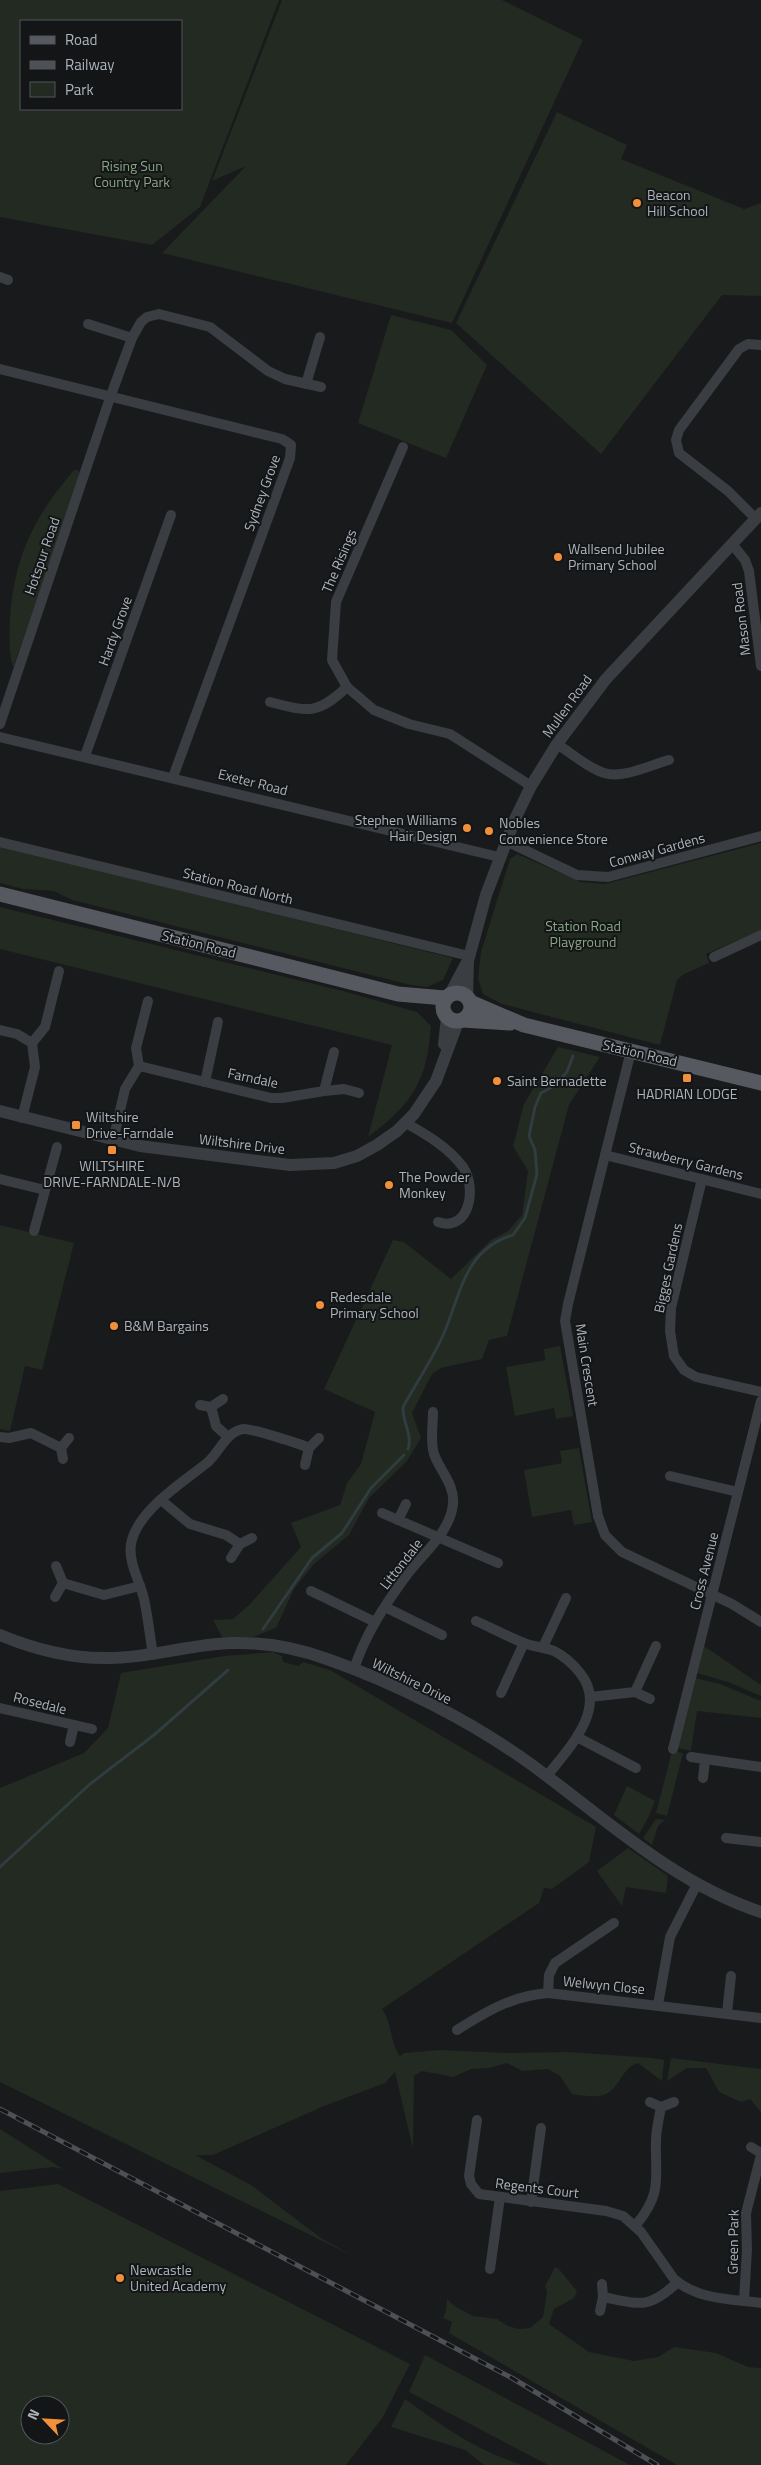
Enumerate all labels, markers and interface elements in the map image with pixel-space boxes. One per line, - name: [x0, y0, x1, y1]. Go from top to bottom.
- legend: [20, 20, 182, 110]
- text: Road: [65, 28, 97, 51]
- text: Railway: [65, 53, 115, 76]
- text: Park: [65, 78, 94, 101]
- park label: Rising Sun Country Park: [94, 155, 170, 192]
- place label: Beacon Hill School: [647, 184, 708, 221]
- marker: Beacon Hill School: [631, 197, 643, 209]
- street label: Sydney Grove: [238, 452, 285, 534]
- street label: Hotspur Road: [18, 514, 65, 598]
- street label: The Risings: [316, 526, 361, 596]
- place label: Wallsend Jubilee Primary School: [568, 538, 665, 575]
- marker: Wallsend Jubilee Primary School: [552, 551, 564, 563]
- street label: Mason Road: [726, 581, 755, 657]
- street label: Hardy Grove: [92, 593, 137, 669]
- street label: Mullen Road: [536, 670, 597, 742]
- street label: Exeter Road: [216, 763, 290, 800]
- place label: Stephen Williams Hair Design: [355, 809, 457, 846]
- place label: Nobles Convenience Store: [499, 812, 608, 849]
- marker: Stephen Williams Hair Design: [461, 822, 473, 834]
- marker: Nobles Convenience Store: [483, 825, 495, 837]
- street label: Conway Gardens: [607, 827, 707, 872]
- street label: Station Road North: [181, 862, 295, 909]
- park label: Station Road Playground: [545, 915, 621, 952]
- street label: Station Road: [160, 924, 238, 963]
- street label: Station Road: [601, 1034, 679, 1071]
- street label: Farndale: [226, 1062, 280, 1093]
- place label: Saint Bernadette: [507, 1070, 607, 1091]
- marker: HADRIAN LODGE: [681, 1072, 693, 1084]
- marker: Saint Bernadette: [491, 1075, 503, 1087]
- place label: HADRIAN LODGE: [637, 1083, 738, 1104]
- place label: Wiltshire Drive-Farndale: [86, 1106, 174, 1143]
- marker: Wiltshire Drive-Farndale: [70, 1119, 82, 1131]
- street label: Wiltshire Drive: [198, 1128, 286, 1159]
- street label: Strawberry Gardens: [626, 1136, 746, 1185]
- marker: WILTSHIRE DRIVE-FARNDALE-N/B: [106, 1144, 118, 1156]
- place label: WILTSHIRE DRIVE-FARNDALE-N/B: [43, 1155, 181, 1192]
- place label: The Powder Monkey: [399, 1166, 470, 1203]
- marker: The Powder Monkey: [383, 1179, 395, 1191]
- street label: Bigges Gardens: [648, 1221, 687, 1315]
- place label: Redesdale Primary School: [330, 1286, 419, 1323]
- marker: Redesdale Primary School: [314, 1299, 326, 1311]
- place label: B&M Bargains: [124, 1315, 209, 1336]
- marker: B&M Bargains: [108, 1320, 120, 1332]
- street label: Main Crescent: [571, 1322, 604, 1408]
- street label: Cross Avenue: [684, 1530, 723, 1612]
- street label: Littondale: [374, 1534, 427, 1593]
- street label: Wiltshire Drive: [369, 1652, 456, 1709]
- street label: Rosedale: [11, 1686, 69, 1719]
- street label: Welwyn Close: [562, 1970, 646, 1999]
- street label: Regents Court: [494, 2172, 580, 2203]
- street label: Green Park: [721, 2209, 744, 2275]
- place label: Newcastle United Academy: [130, 2259, 227, 2296]
- marker: Newcastle United Academy: [114, 2272, 126, 2284]
- north arrow: [20, 2395, 70, 2445]
- text: N: [21, 2405, 44, 2423]

